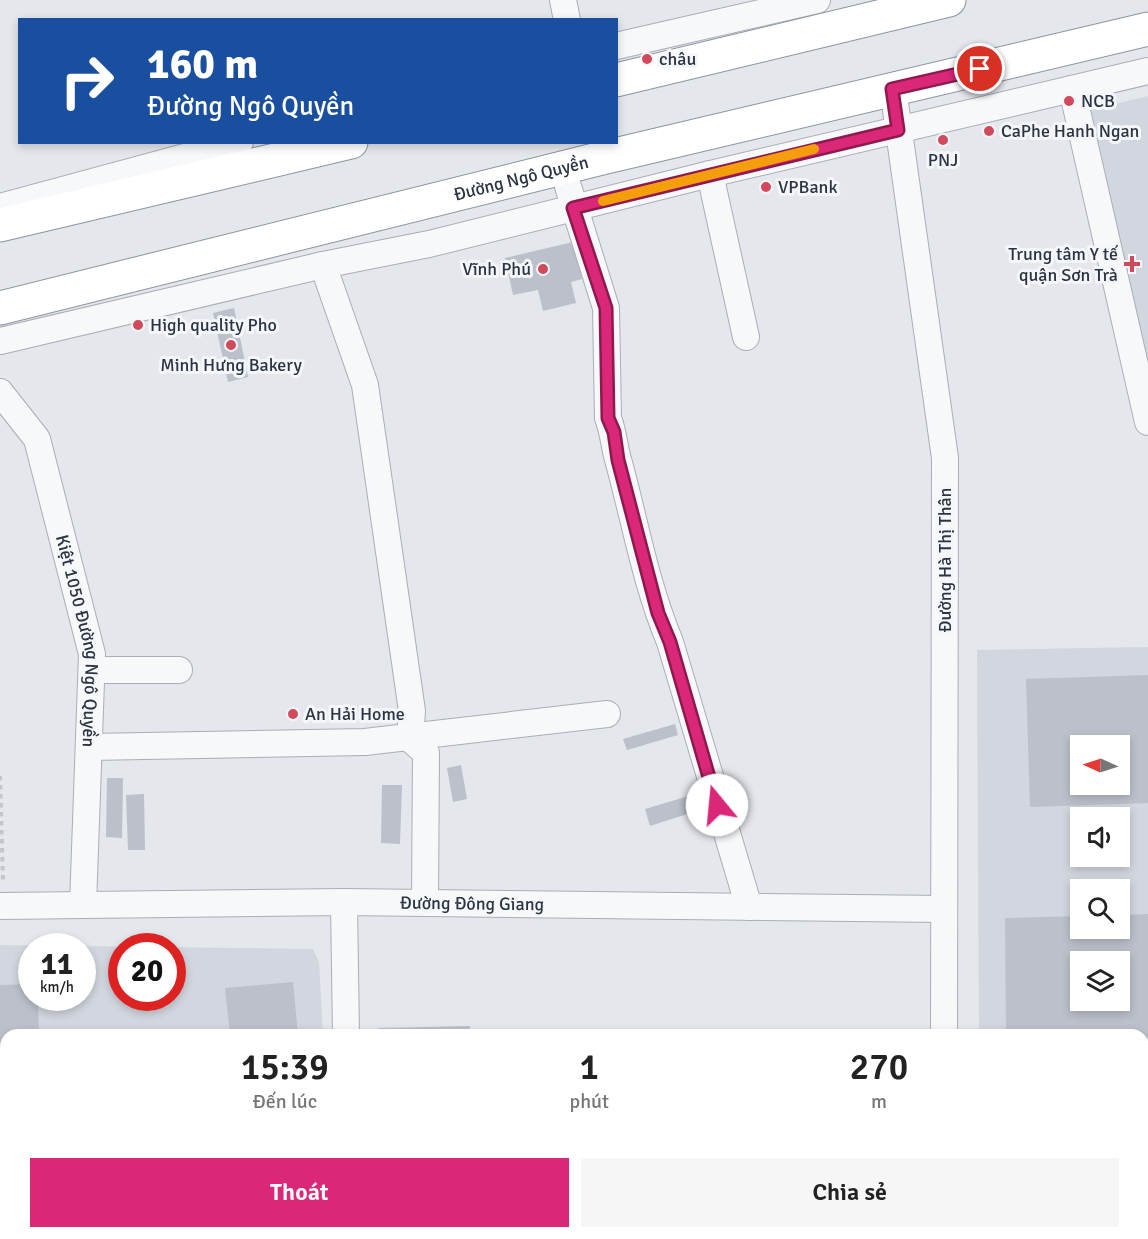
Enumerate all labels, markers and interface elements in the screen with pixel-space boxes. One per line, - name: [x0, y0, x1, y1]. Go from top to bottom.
- text: 160 m: [147, 39, 258, 90]
- icon: right: [48, 42, 126, 120]
- pin: [954, 43, 1005, 94]
- place label: châu: [659, 48, 696, 70]
- marker: châu: [640, 52, 654, 66]
- icon: arrive: [963, 52, 996, 85]
- text: Đường Ngô Quyền: [147, 90, 354, 123]
- place label: NCB: [1081, 90, 1115, 112]
- marker: NCB: [1062, 94, 1076, 108]
- place label: CaPhe Hanh Ngan: [1001, 120, 1139, 142]
- marker: CaPhe Hanh Ngan: [982, 124, 996, 138]
- marker: PNJ: [936, 133, 950, 147]
- place label: PNJ: [928, 149, 958, 171]
- street label: Đường Ngô Quyền: [451, 151, 591, 206]
- place label: VPBank: [778, 176, 837, 198]
- marker: VPBank: [759, 180, 773, 194]
- place label: Trung tâm Y tế quận Sơn Trà: [1008, 243, 1119, 286]
- marker: Trung tâm Y tế quận Sơn Trà: [1123, 255, 1141, 273]
- place label: Vĩnh Phú: [462, 258, 531, 280]
- marker: Vĩnh Phú: [536, 262, 550, 276]
- place label: High quality Pho: [150, 314, 277, 336]
- marker: High quality Pho: [131, 318, 145, 332]
- marker: Minh Hưng Bakery: [224, 338, 238, 352]
- place label: Minh Hưng Bakery: [160, 354, 302, 376]
- street label: Đường Hà Thị Thân: [934, 488, 956, 632]
- street label: Kiệt 1050 Đường Ngô Quyền: [51, 532, 103, 748]
- place label: An Hải Home: [305, 703, 405, 725]
- marker: An Hải Home: [286, 707, 300, 721]
- north arrow: [1070, 735, 1130, 795]
- map controls: [1070, 735, 1130, 1011]
- position arrow: [685, 773, 749, 837]
- button: sound: [1070, 807, 1130, 867]
- button: search: [1070, 879, 1130, 939]
- street label: Đường Đông Giang: [400, 892, 544, 915]
- speed limit sign: 20: [108, 933, 186, 1011]
- text: 11: [41, 946, 73, 983]
- button: layers: [1070, 951, 1130, 1011]
- text: km/h: [40, 978, 74, 996]
- text: 15:39: [241, 1045, 329, 1090]
- text: 1: [580, 1045, 599, 1090]
- text: 270: [850, 1045, 908, 1090]
- text: Đến lúc: [253, 1089, 317, 1114]
- text: phút: [570, 1089, 609, 1114]
- text: m: [871, 1089, 887, 1114]
- button: Thoát: [30, 1158, 569, 1227]
- button: Chia sẻ: [581, 1158, 1119, 1227]

